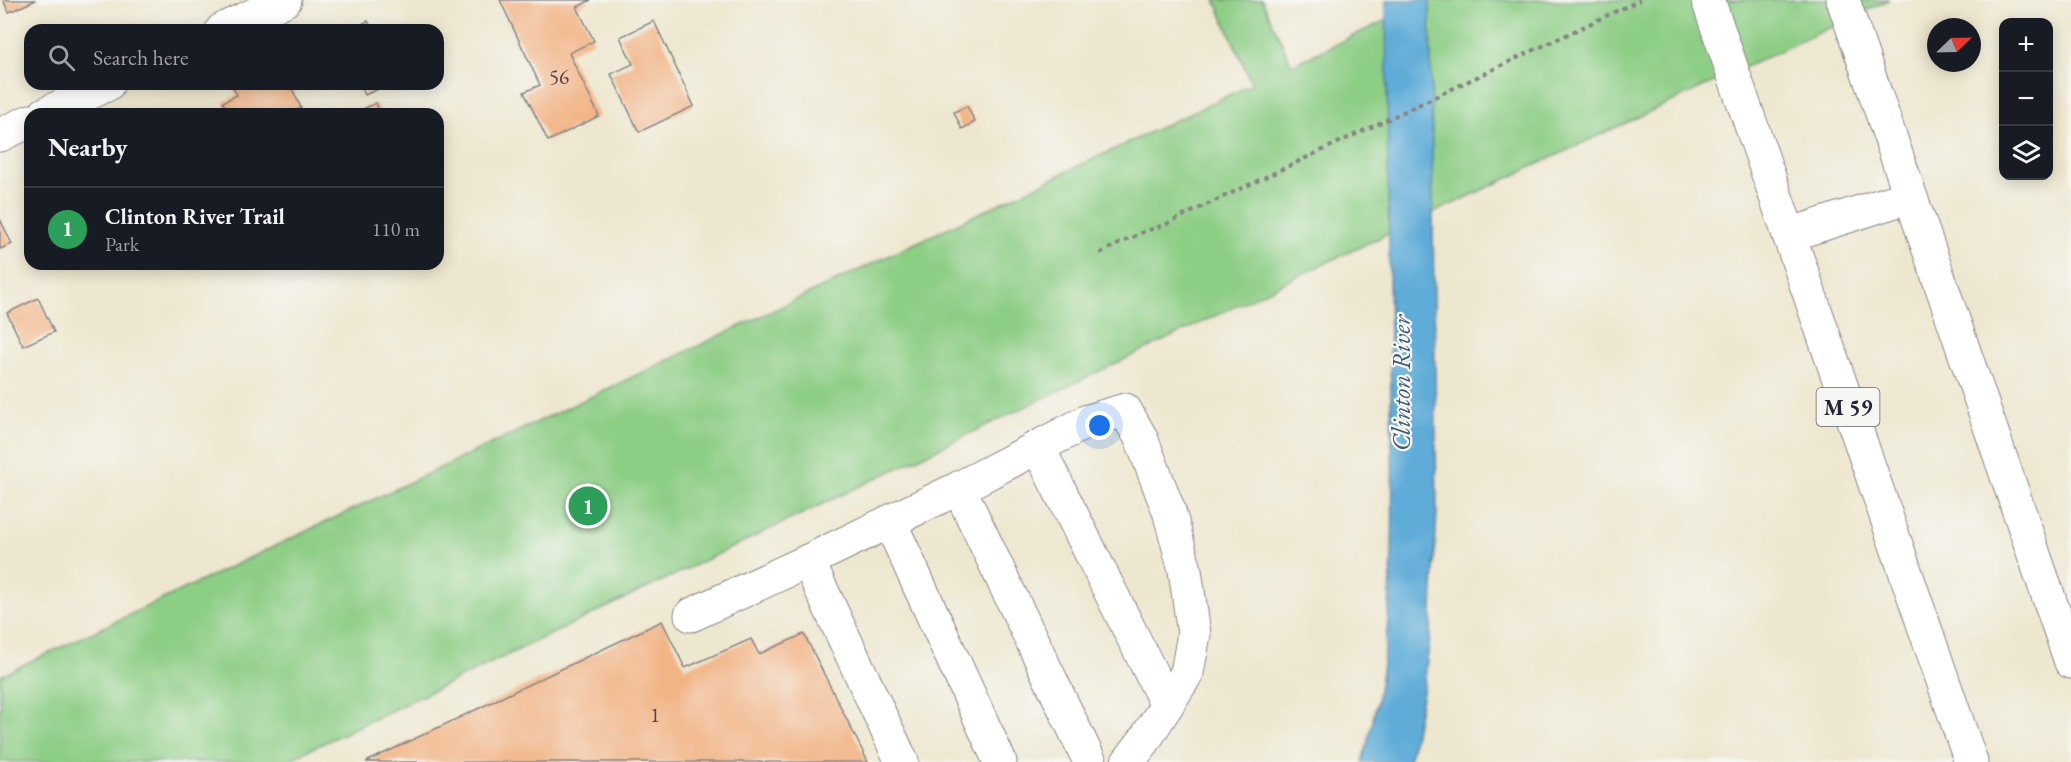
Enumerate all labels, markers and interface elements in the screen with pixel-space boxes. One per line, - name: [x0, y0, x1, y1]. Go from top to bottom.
- north arrow: [1927, 18, 1981, 72]
- map controls: [1999, 18, 2053, 180]
- button: +: [1999, 18, 2053, 72]
- search box: [24, 24, 444, 90]
- icon: search: [45, 41, 78, 74]
- text: Search here: [93, 43, 188, 72]
- house number: 56: [549, 63, 569, 90]
- button: −: [1999, 72, 2053, 126]
- button: layers: [1999, 126, 2053, 180]
- text: Nearby: [48, 130, 128, 164]
- text: Clinton River Trail: [105, 202, 285, 231]
- text: 1: [62, 216, 73, 242]
- text: 110 m: [372, 216, 420, 242]
- text: Park: [105, 231, 139, 257]
- water label: Clinton River: [1384, 314, 1418, 451]
- road number: M 59: [1816, 388, 1880, 426]
- your location: [1085, 411, 1114, 440]
- pin: 1: [568, 484, 608, 528]
- house number: 1: [650, 701, 660, 728]

